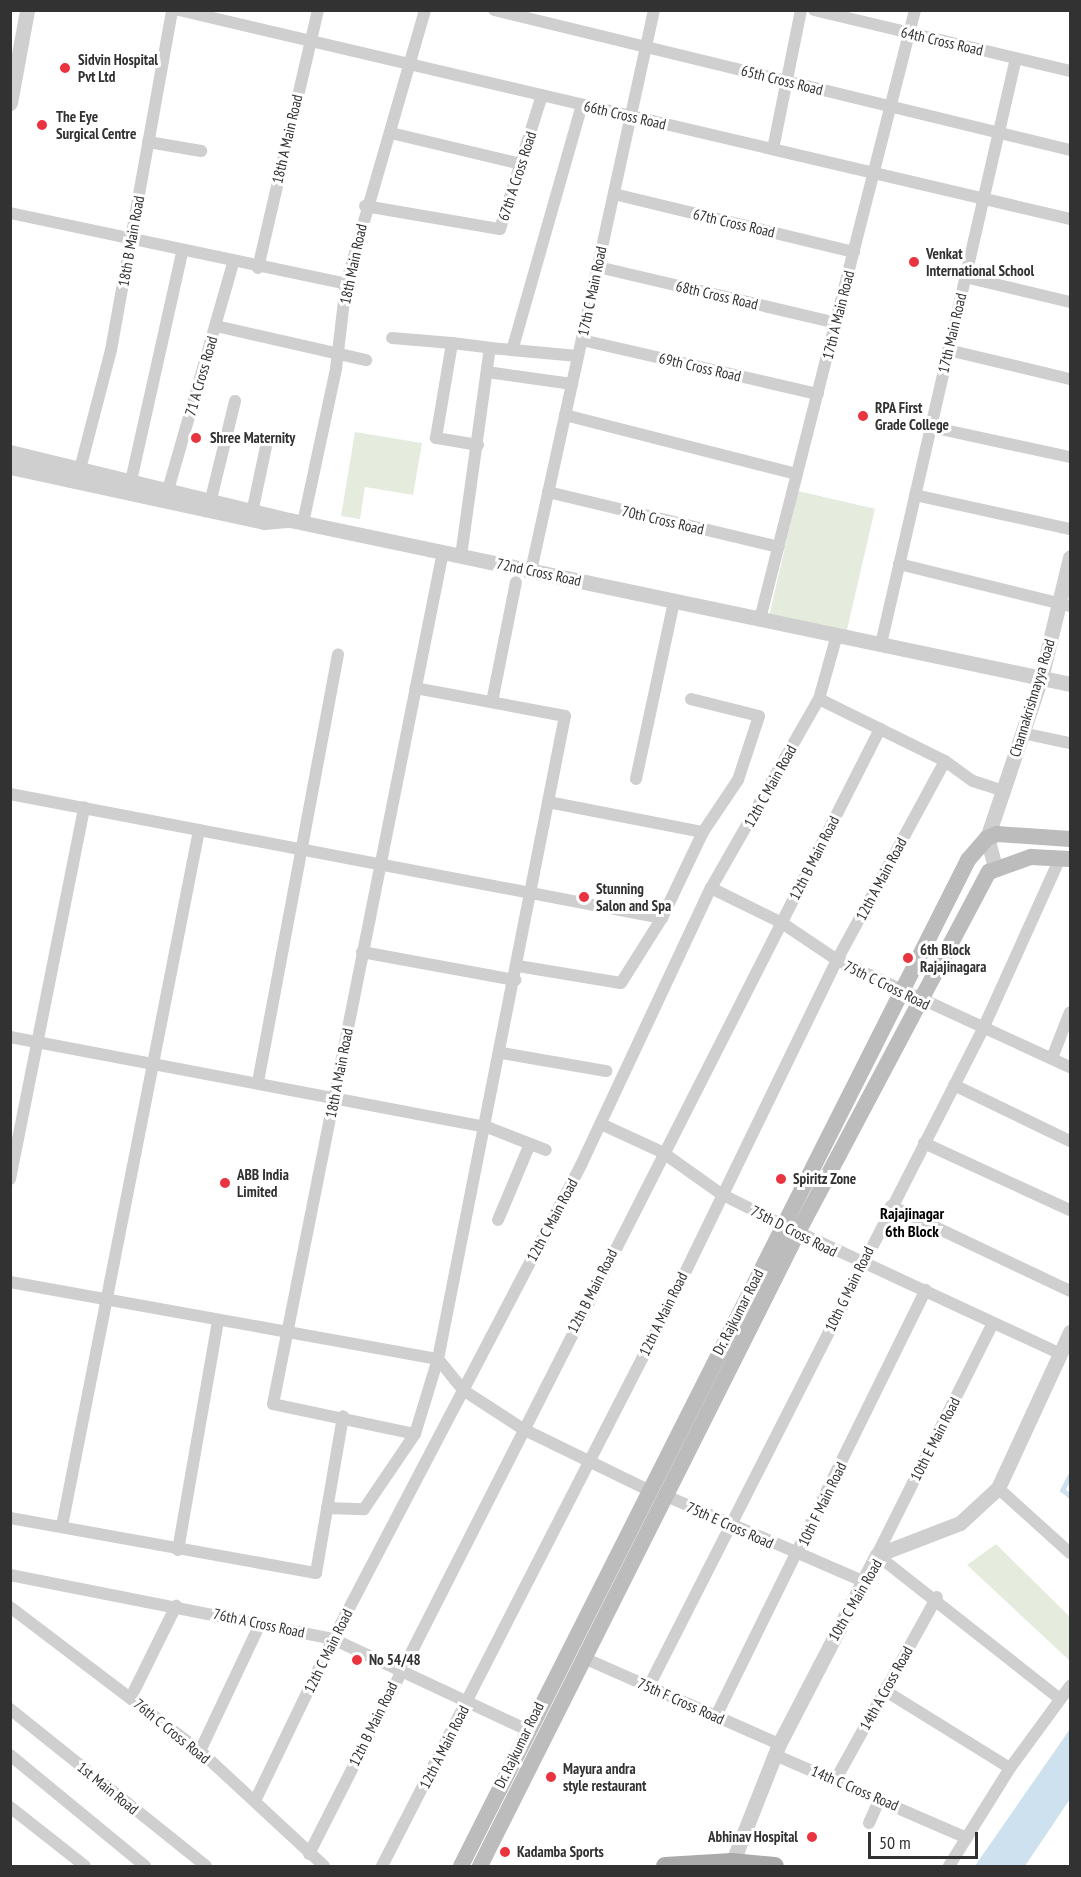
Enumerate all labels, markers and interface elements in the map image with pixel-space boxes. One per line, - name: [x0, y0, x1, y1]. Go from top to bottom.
- street label: 64th Cross Road: [899, 23, 985, 59]
- place label: Sidvin Hospital Pvt Ltd: [78, 50, 158, 85]
- marker: Sidvin Hospital Pvt Ltd: [56, 59, 74, 77]
- street label: 65th Cross Road: [739, 61, 825, 99]
- street label: 18th A Main Road: [268, 92, 306, 186]
- street label: 66th Cross Road: [582, 97, 668, 133]
- place label: The Eye Surgical Centre: [56, 107, 137, 142]
- marker: The Eye Surgical Centre: [33, 116, 51, 134]
- street label: 67th A Cross Road: [494, 129, 540, 223]
- street label: 18th B Main Road: [114, 194, 148, 288]
- street label: 67th Cross Road: [691, 205, 777, 241]
- street label: 18th Main Road: [336, 222, 370, 306]
- street label: 17th C Main Road: [574, 244, 610, 338]
- place label: Venkat International School: [926, 244, 1034, 279]
- marker: Venkat International School: [907, 255, 921, 269]
- street label: 17th A Main Road: [818, 268, 858, 362]
- street label: 68th Cross Road: [674, 277, 760, 313]
- street label: 17th Main Road: [934, 291, 970, 375]
- street label: 71 A Cross Road: [181, 334, 221, 418]
- street label: 69th Cross Road: [657, 349, 743, 385]
- place label: RPA First Grade College: [875, 398, 949, 433]
- marker: RPA First Grade College: [856, 409, 870, 423]
- marker: Shree Maternity: [187, 429, 205, 447]
- place label: Shree Maternity: [210, 429, 295, 447]
- street label: 70th Cross Road: [620, 502, 706, 538]
- street label: 72nd Cross Road: [495, 554, 583, 590]
- street label: Channakrishnayya Road: [1006, 637, 1058, 759]
- street label: 12th C Main Road: [740, 742, 800, 830]
- street label: 12th B Main Road: [785, 813, 843, 903]
- street label: 12th A Main Road: [851, 834, 911, 924]
- place label: Stunning Salon and Spa: [596, 879, 671, 914]
- marker: Stunning Salon and Spa: [577, 890, 591, 904]
- place label: 6th Block Rajajinagara: [920, 940, 986, 975]
- marker: 6th Block Rajajinagara: [901, 951, 915, 965]
- street label: 75th C Cross Road: [841, 956, 933, 1014]
- street label: 18th A Main Road: [321, 1026, 357, 1120]
- place label: ABB India Limited: [237, 1165, 289, 1200]
- place label: Spiritz Zone: [793, 1170, 857, 1188]
- marker: Spiritz Zone: [774, 1172, 788, 1186]
- street label: 12th C Main Road: [523, 1175, 581, 1265]
- marker: ABB India Limited: [218, 1176, 232, 1190]
- street label: 75th D Cross Road: [748, 1201, 840, 1261]
- district label: Rajajinagar 6th Block: [880, 1203, 944, 1241]
- street label: 10th G Main Road: [821, 1244, 877, 1334]
- street label: 12th B Main Road: [563, 1246, 621, 1336]
- street label: Dr. Rajkumar Road: [709, 1266, 767, 1358]
- street label: 12th A Main Road: [635, 1269, 691, 1359]
- street label: 10th E Main Road: [906, 1394, 964, 1484]
- street label: 10th F Main Road: [794, 1459, 850, 1549]
- street label: 75th E Cross Road: [684, 1498, 776, 1552]
- street label: 10th C Main Road: [824, 1556, 886, 1644]
- street label: 76th A Cross Road: [211, 1604, 307, 1642]
- street label: 12th C Main Road: [300, 1606, 356, 1696]
- street label: 14th A Cross Road: [855, 1643, 917, 1733]
- place label: No 54/48: [369, 1651, 421, 1669]
- marker: No 54/48: [350, 1653, 364, 1667]
- street label: 75th F Cross Road: [635, 1674, 727, 1728]
- street label: 12th B Main Road: [345, 1679, 401, 1769]
- street label: 76th C Cross Road: [130, 1695, 214, 1767]
- street label: Dr. Rajkumar Road: [490, 1699, 548, 1791]
- street label: 12th A Main Road: [415, 1702, 473, 1792]
- street label: 1st Main Road: [74, 1758, 142, 1818]
- place label: Mayura andra style restaurant: [563, 1759, 646, 1794]
- street label: 14th C Cross Road: [808, 1761, 902, 1815]
- marker: Mayura andra style restaurant: [544, 1770, 558, 1784]
- scale bar: [871, 1820, 980, 1858]
- place label: Abhinav Hospital: [708, 1828, 798, 1846]
- marker: Abhinav Hospital: [803, 1828, 821, 1846]
- text: 50 m: [879, 1831, 911, 1854]
- place label: Kadamba Sports: [517, 1843, 604, 1861]
- marker: Kadamba Sports: [498, 1845, 512, 1859]

